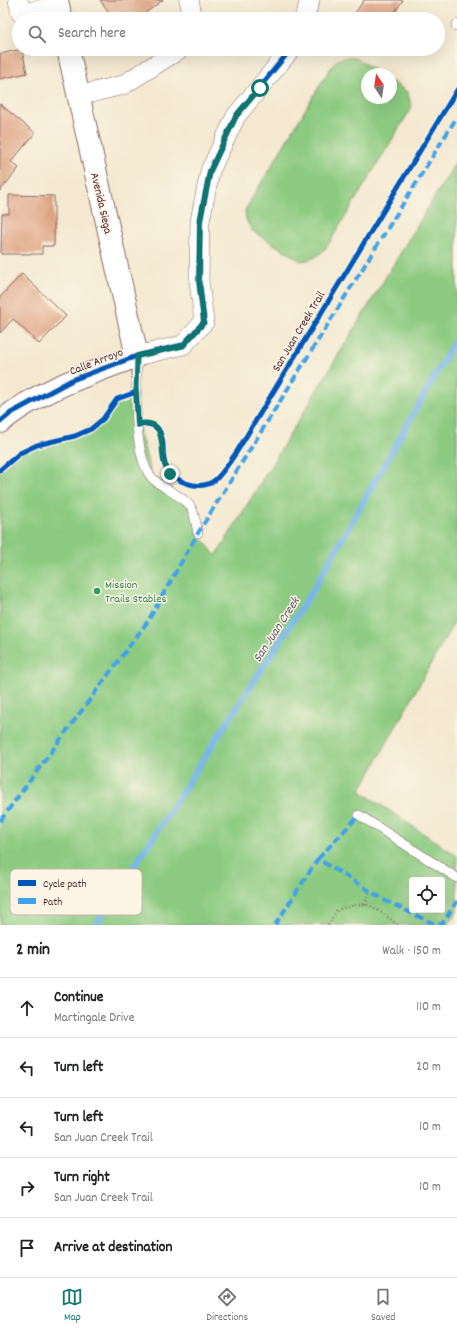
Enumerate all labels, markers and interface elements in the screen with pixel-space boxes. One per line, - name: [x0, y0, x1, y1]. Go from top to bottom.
- search box: [12, 12, 445, 56]
- icon: search: [26, 23, 48, 45]
- text: Search here: [58, 23, 126, 45]
- north arrow: [361, 68, 397, 104]
- route start: [251, 79, 269, 97]
- street label: Avenida Siega: [85, 171, 116, 236]
- street label: San Juan Creek Trail: [269, 288, 330, 375]
- street label: Calle Arroyo: [67, 344, 126, 380]
- route end: [161, 465, 179, 483]
- place label: Mission Trails Stables: [105, 577, 166, 608]
- marker: Mission Trails Stables: [92, 586, 102, 596]
- water label: San Juan Creek: [249, 593, 306, 667]
- legend: [10, 869, 142, 915]
- text: Cycle path: [43, 877, 87, 893]
- map controls: [409, 877, 445, 913]
- button: locate: [409, 877, 445, 913]
- text: Path: [43, 895, 62, 911]
- text: 2 min: [16, 939, 50, 963]
- text: Walk · 150 m: [382, 942, 441, 961]
- text: Continue: [54, 987, 103, 1009]
- icon: ahead: [16, 997, 38, 1019]
- text: 110 m: [416, 998, 441, 1017]
- text: Martingale Drive: [54, 1009, 134, 1028]
- icon: left: [16, 1057, 38, 1079]
- text: Turn left: [54, 1057, 103, 1079]
- text: 20 m: [416, 1058, 441, 1077]
- text: Turn left: [54, 1107, 103, 1129]
- icon: left: [16, 1117, 38, 1139]
- text: 10 m: [419, 1118, 441, 1137]
- text: San Juan Creek Trail: [54, 1129, 153, 1148]
- text: Turn right: [54, 1167, 110, 1189]
- icon: right: [16, 1177, 38, 1199]
- text: 10 m: [419, 1178, 441, 1197]
- text: San Juan Creek Trail: [54, 1189, 153, 1208]
- icon: arrive: [16, 1237, 38, 1259]
- text: Arrive at destination: [54, 1237, 172, 1259]
- tab: Map: [61, 1286, 83, 1326]
- tab: Directions: [206, 1286, 248, 1326]
- tab: Saved: [371, 1286, 396, 1326]

